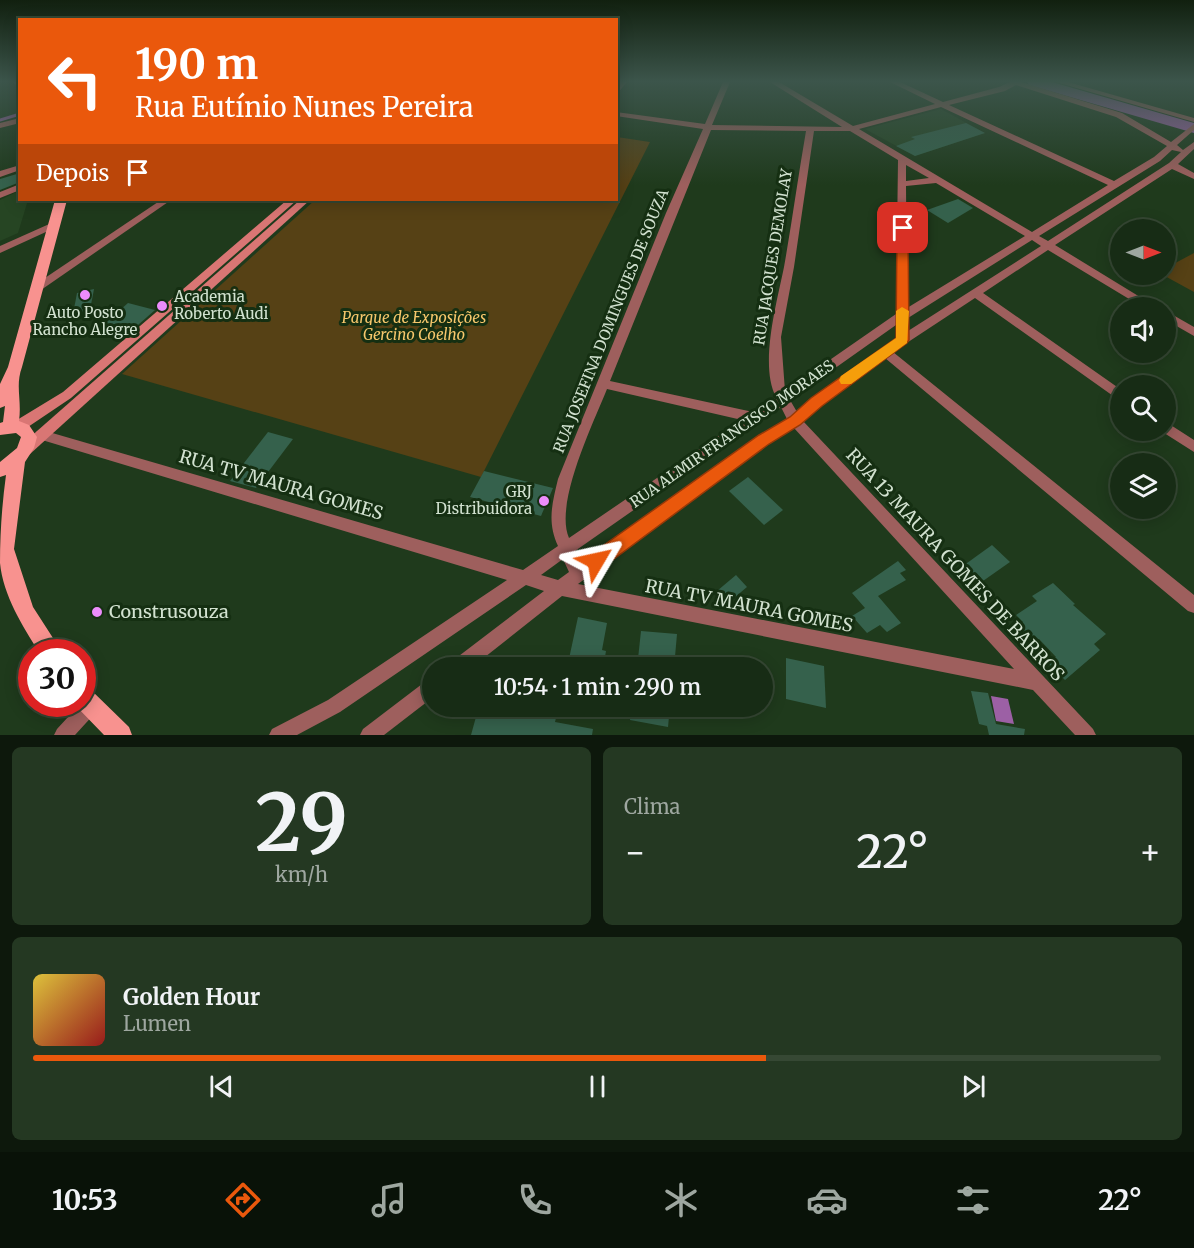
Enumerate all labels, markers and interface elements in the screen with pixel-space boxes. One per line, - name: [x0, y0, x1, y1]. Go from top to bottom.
- text: 190 m: [135, 38, 258, 90]
- icon: left: [36, 42, 114, 120]
- text: Rua Eutínio Nunes Pereira: [135, 90, 474, 124]
- icon: arrive: [121, 156, 154, 189]
- text: Depois: [36, 159, 109, 187]
- street label: RUA JACQUES DEMOLAY: [749, 167, 796, 347]
- street label: RUA JOSEFINA DOMINGUES DE SOUZA: [549, 186, 672, 455]
- pin: [877, 202, 928, 253]
- icon: arrive: [886, 211, 919, 244]
- north arrow: [1110, 219, 1176, 285]
- map controls: [1110, 219, 1176, 519]
- place label: Academia Roberto Audi: [173, 287, 269, 323]
- marker: Auto Posto Rancho Alegre: [78, 288, 92, 302]
- button: sound: [1110, 297, 1176, 363]
- marker: Academia Roberto Audi: [155, 299, 169, 313]
- place label: Auto Posto Rancho Alegre: [33, 303, 138, 339]
- park label: Parque de Exposições Gercino Coelho: [342, 308, 486, 344]
- street label: RUA ALMIR FRANCISCO MORAES: [626, 356, 837, 512]
- button: search: [1110, 375, 1176, 441]
- street label: RUA TV MAURA GOMES: [177, 444, 386, 525]
- street label: RUA 13 MAURA GOMES DE BARROS: [841, 444, 1070, 686]
- button: layers: [1110, 453, 1176, 519]
- place label: GRJ Distribuidora: [436, 482, 532, 518]
- marker: GRJ Distribuidora: [537, 494, 551, 508]
- position arrow: [564, 529, 628, 593]
- street label: RUA TV MAURA GOMES: [643, 574, 855, 637]
- place label: Construsouza: [109, 600, 229, 623]
- marker: Construsouza: [90, 605, 104, 619]
- speed limit sign: 30: [18, 639, 96, 717]
- text: 10:54 · 1 min · 290 m: [494, 673, 701, 701]
- text: 29: [255, 774, 348, 872]
- text: Clima: [624, 794, 680, 819]
- text: 22°: [856, 824, 929, 880]
- text: −: [624, 832, 646, 873]
- text: +: [1139, 832, 1161, 873]
- text: km/h: [275, 862, 328, 887]
- text: Golden Hour: [123, 983, 260, 1011]
- text: Lumen: [123, 1011, 191, 1036]
- icon: previous: [205, 1070, 238, 1103]
- icon: pause: [581, 1070, 614, 1103]
- icon: next: [957, 1070, 990, 1103]
- icon: directions: [222, 1179, 264, 1221]
- icon: music: [368, 1179, 410, 1221]
- icon: phone: [514, 1179, 556, 1221]
- icon: climate: [660, 1179, 702, 1221]
- icon: car: [806, 1179, 848, 1221]
- icon: filters: [952, 1179, 994, 1221]
- text: 10:53: [52, 1183, 118, 1217]
- text: 22°: [1098, 1183, 1142, 1217]

